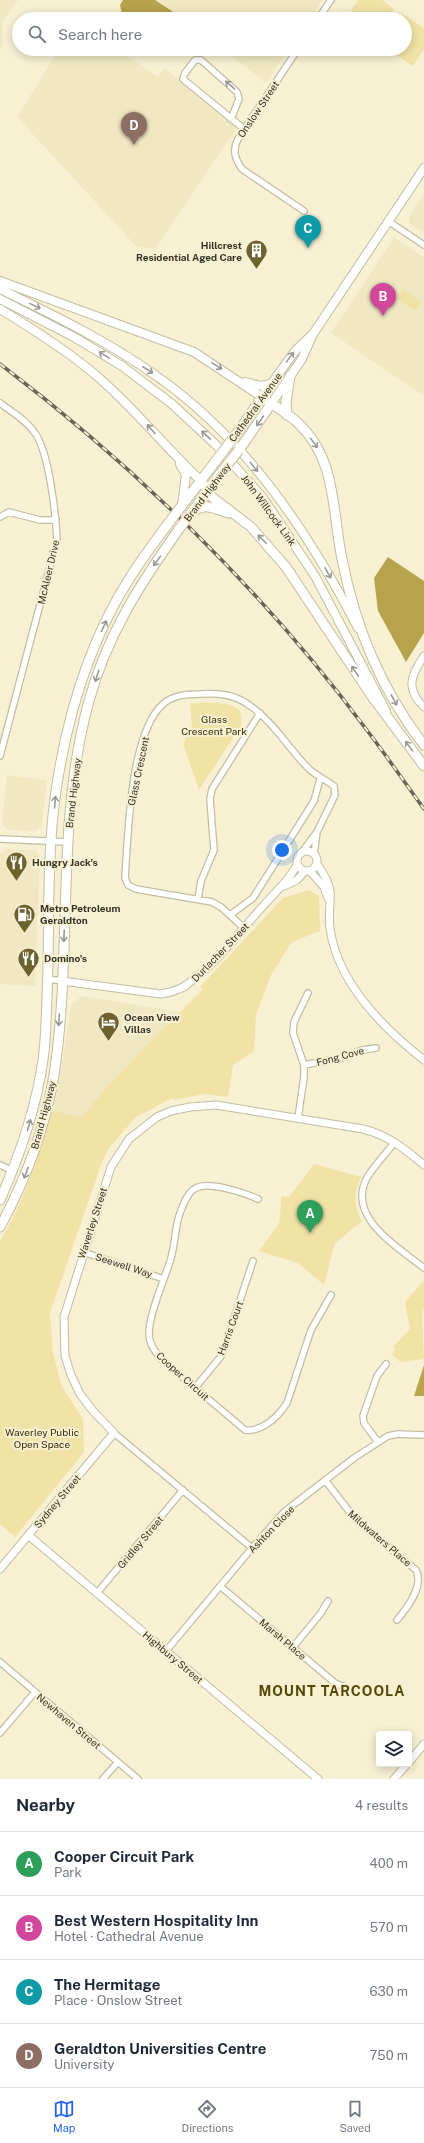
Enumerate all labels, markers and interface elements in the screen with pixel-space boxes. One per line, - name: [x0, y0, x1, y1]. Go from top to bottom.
- search box: [12, 12, 412, 56]
- icon: search: [26, 23, 48, 45]
- text: Search here: [58, 26, 142, 43]
- street label: Onslow Street: [235, 78, 281, 140]
- one-way arrow: [225, 80, 235, 89]
- pin: D: [121, 112, 147, 145]
- pin: C: [295, 215, 321, 248]
- building icon: Hillcrest Residential Aged Care: [244, 238, 270, 271]
- place label: Hillcrest Residential Aged Care: [136, 239, 242, 263]
- pin: B: [370, 283, 396, 316]
- one-way arrow: [29, 303, 41, 310]
- one-way arrow: [99, 351, 110, 359]
- one-way arrow: [286, 352, 295, 363]
- one-way arrow: [211, 363, 223, 371]
- one-way arrow: [142, 366, 153, 374]
- street label: Cathedral Avenue: [226, 370, 284, 444]
- one-way arrow: [256, 415, 264, 426]
- one-way arrow: [147, 423, 156, 434]
- one-way arrow: [201, 430, 211, 440]
- one-way arrow: [309, 437, 318, 448]
- street label: Brand Highway: [181, 460, 233, 524]
- one-way arrow: [250, 461, 258, 472]
- street label: John Willcock Link: [239, 472, 299, 548]
- one-way arrow: [258, 534, 267, 544]
- street label: McAleer Drive: [35, 538, 61, 605]
- one-way arrow: [152, 555, 161, 566]
- one-way arrow: [324, 567, 332, 579]
- one-way arrow: [101, 620, 108, 632]
- one-way arrow: [351, 666, 359, 677]
- one-way arrow: [93, 669, 100, 682]
- one-way arrow: [391, 694, 399, 706]
- park label: Glass Crescent Park: [181, 713, 247, 737]
- street label: Glass Crescent: [125, 735, 151, 807]
- one-way arrow: [405, 740, 413, 751]
- street label: Brand Highway: [63, 757, 83, 829]
- one-way arrow: [51, 796, 58, 809]
- your location: [272, 840, 292, 860]
- restaurant icon: Hungry Jack's: [3, 849, 29, 882]
- place label: Hungry Jack's: [32, 856, 98, 868]
- fuel station icon: Metro Petroleum Geraldton: [12, 901, 38, 934]
- place label: Metro Petroleum Geraldton: [40, 902, 121, 926]
- street label: Durlacher Street: [189, 920, 251, 984]
- one-way arrow: [60, 929, 67, 942]
- restaurant icon: Domino's: [16, 945, 42, 978]
- place label: Domino's: [44, 952, 87, 964]
- hotel icon: Ocean View Villas: [95, 1010, 121, 1043]
- place label: Ocean View Villas: [124, 1011, 180, 1035]
- one-way arrow: [56, 1013, 63, 1026]
- street label: Fong Cove: [315, 1044, 365, 1068]
- street label: Brand Highway: [28, 1079, 58, 1151]
- one-way arrow: [26, 1118, 33, 1131]
- one-way arrow: [21, 1167, 29, 1179]
- street label: Waverley Street: [75, 1186, 109, 1260]
- pin: A: [297, 1200, 323, 1233]
- street label: Seewell Way: [94, 1250, 155, 1280]
- street label: Harris Court: [215, 1299, 245, 1357]
- street label: Cooper Circuit: [154, 1349, 212, 1403]
- park label: Waverley Public Open Space: [5, 1426, 79, 1450]
- street label: Sydney Street: [31, 1472, 83, 1530]
- street label: Ashton Close: [245, 1503, 297, 1555]
- street label: Mildwaters Place: [346, 1507, 414, 1569]
- street label: Gridley Street: [114, 1513, 166, 1571]
- street label: Marsh Place: [257, 1616, 309, 1662]
- street label: Highbury Street: [140, 1628, 206, 1686]
- district label: MOUNT TARCOOLA: [258, 1683, 406, 1699]
- street label: Newhaven Street: [35, 1691, 104, 1751]
- map controls: [376, 1731, 412, 1767]
- button: layers: [376, 1731, 412, 1767]
- text: Nearby: [16, 1795, 75, 1815]
- text: 4 results: [355, 1798, 408, 1813]
- text: Cooper Circuit Park: [54, 1848, 194, 1865]
- text: A: [24, 1856, 34, 1871]
- text: 400 m: [370, 1856, 408, 1871]
- text: Park: [54, 1865, 82, 1880]
- text: Best Western Hospitality Inn: [54, 1912, 258, 1929]
- text: B: [25, 1920, 33, 1935]
- text: 570 m: [370, 1920, 408, 1935]
- text: Hotel · Cathedral Avenue: [54, 1929, 204, 1944]
- text: The Hermitage: [54, 1976, 160, 1993]
- text: C: [24, 1984, 34, 1999]
- text: 630 m: [370, 1984, 408, 1999]
- text: Place · Onslow Street: [54, 1993, 182, 2008]
- text: Geraldton Universities Centre: [54, 2040, 266, 2057]
- text: D: [24, 2048, 34, 2063]
- text: 750 m: [370, 2048, 408, 2063]
- text: University: [54, 2057, 114, 2072]
- tab: Map: [53, 2098, 75, 2134]
- tab: Directions: [182, 2098, 233, 2134]
- tab: Saved: [339, 2098, 371, 2134]

